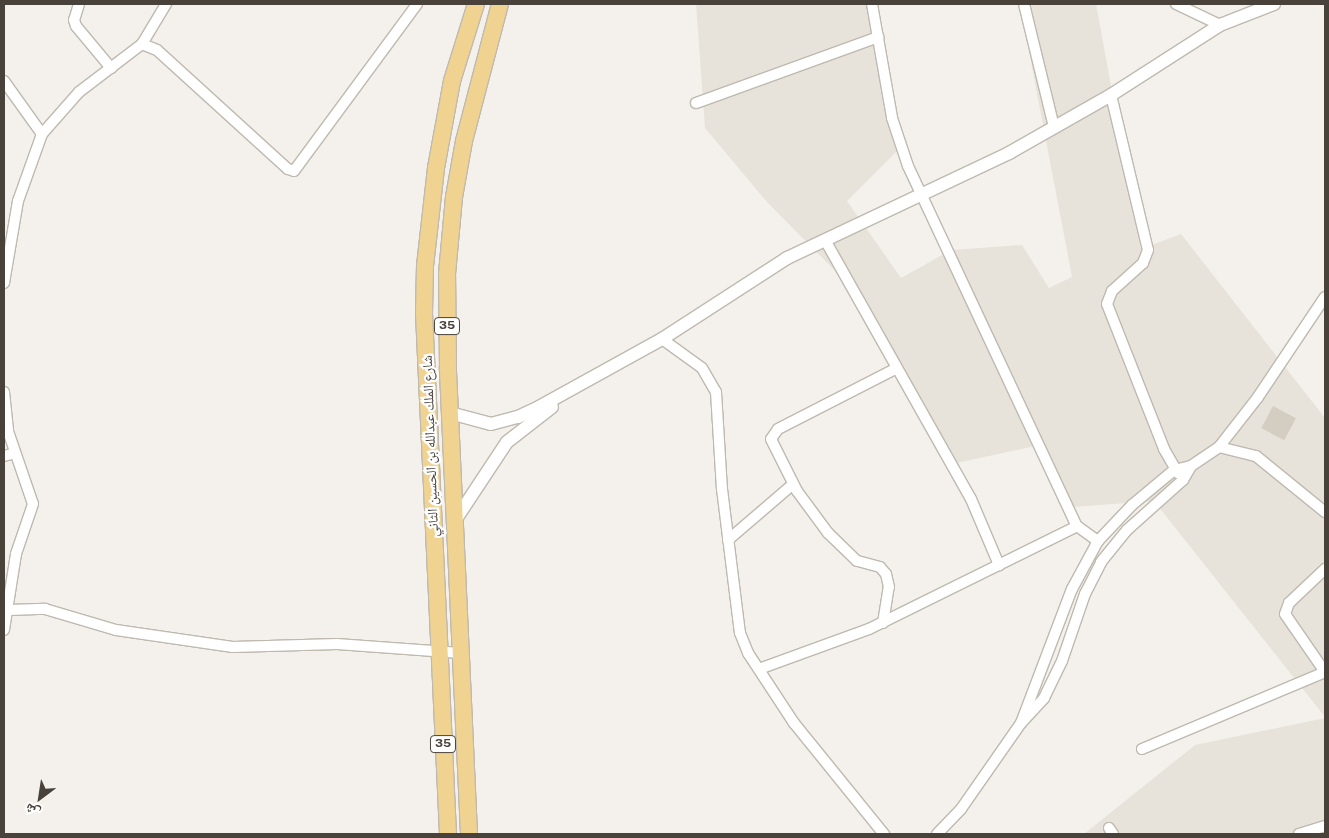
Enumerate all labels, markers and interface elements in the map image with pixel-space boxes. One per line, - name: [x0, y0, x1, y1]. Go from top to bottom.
- road number: 35: [433, 316, 461, 336]
- street label: شارع الملك عبدالله بن الحسين الثاني: [418, 355, 442, 537]
- road number: 35: [429, 734, 457, 754]
- north arrow: [15, 773, 65, 823]
- text: ش: [22, 800, 43, 822]

